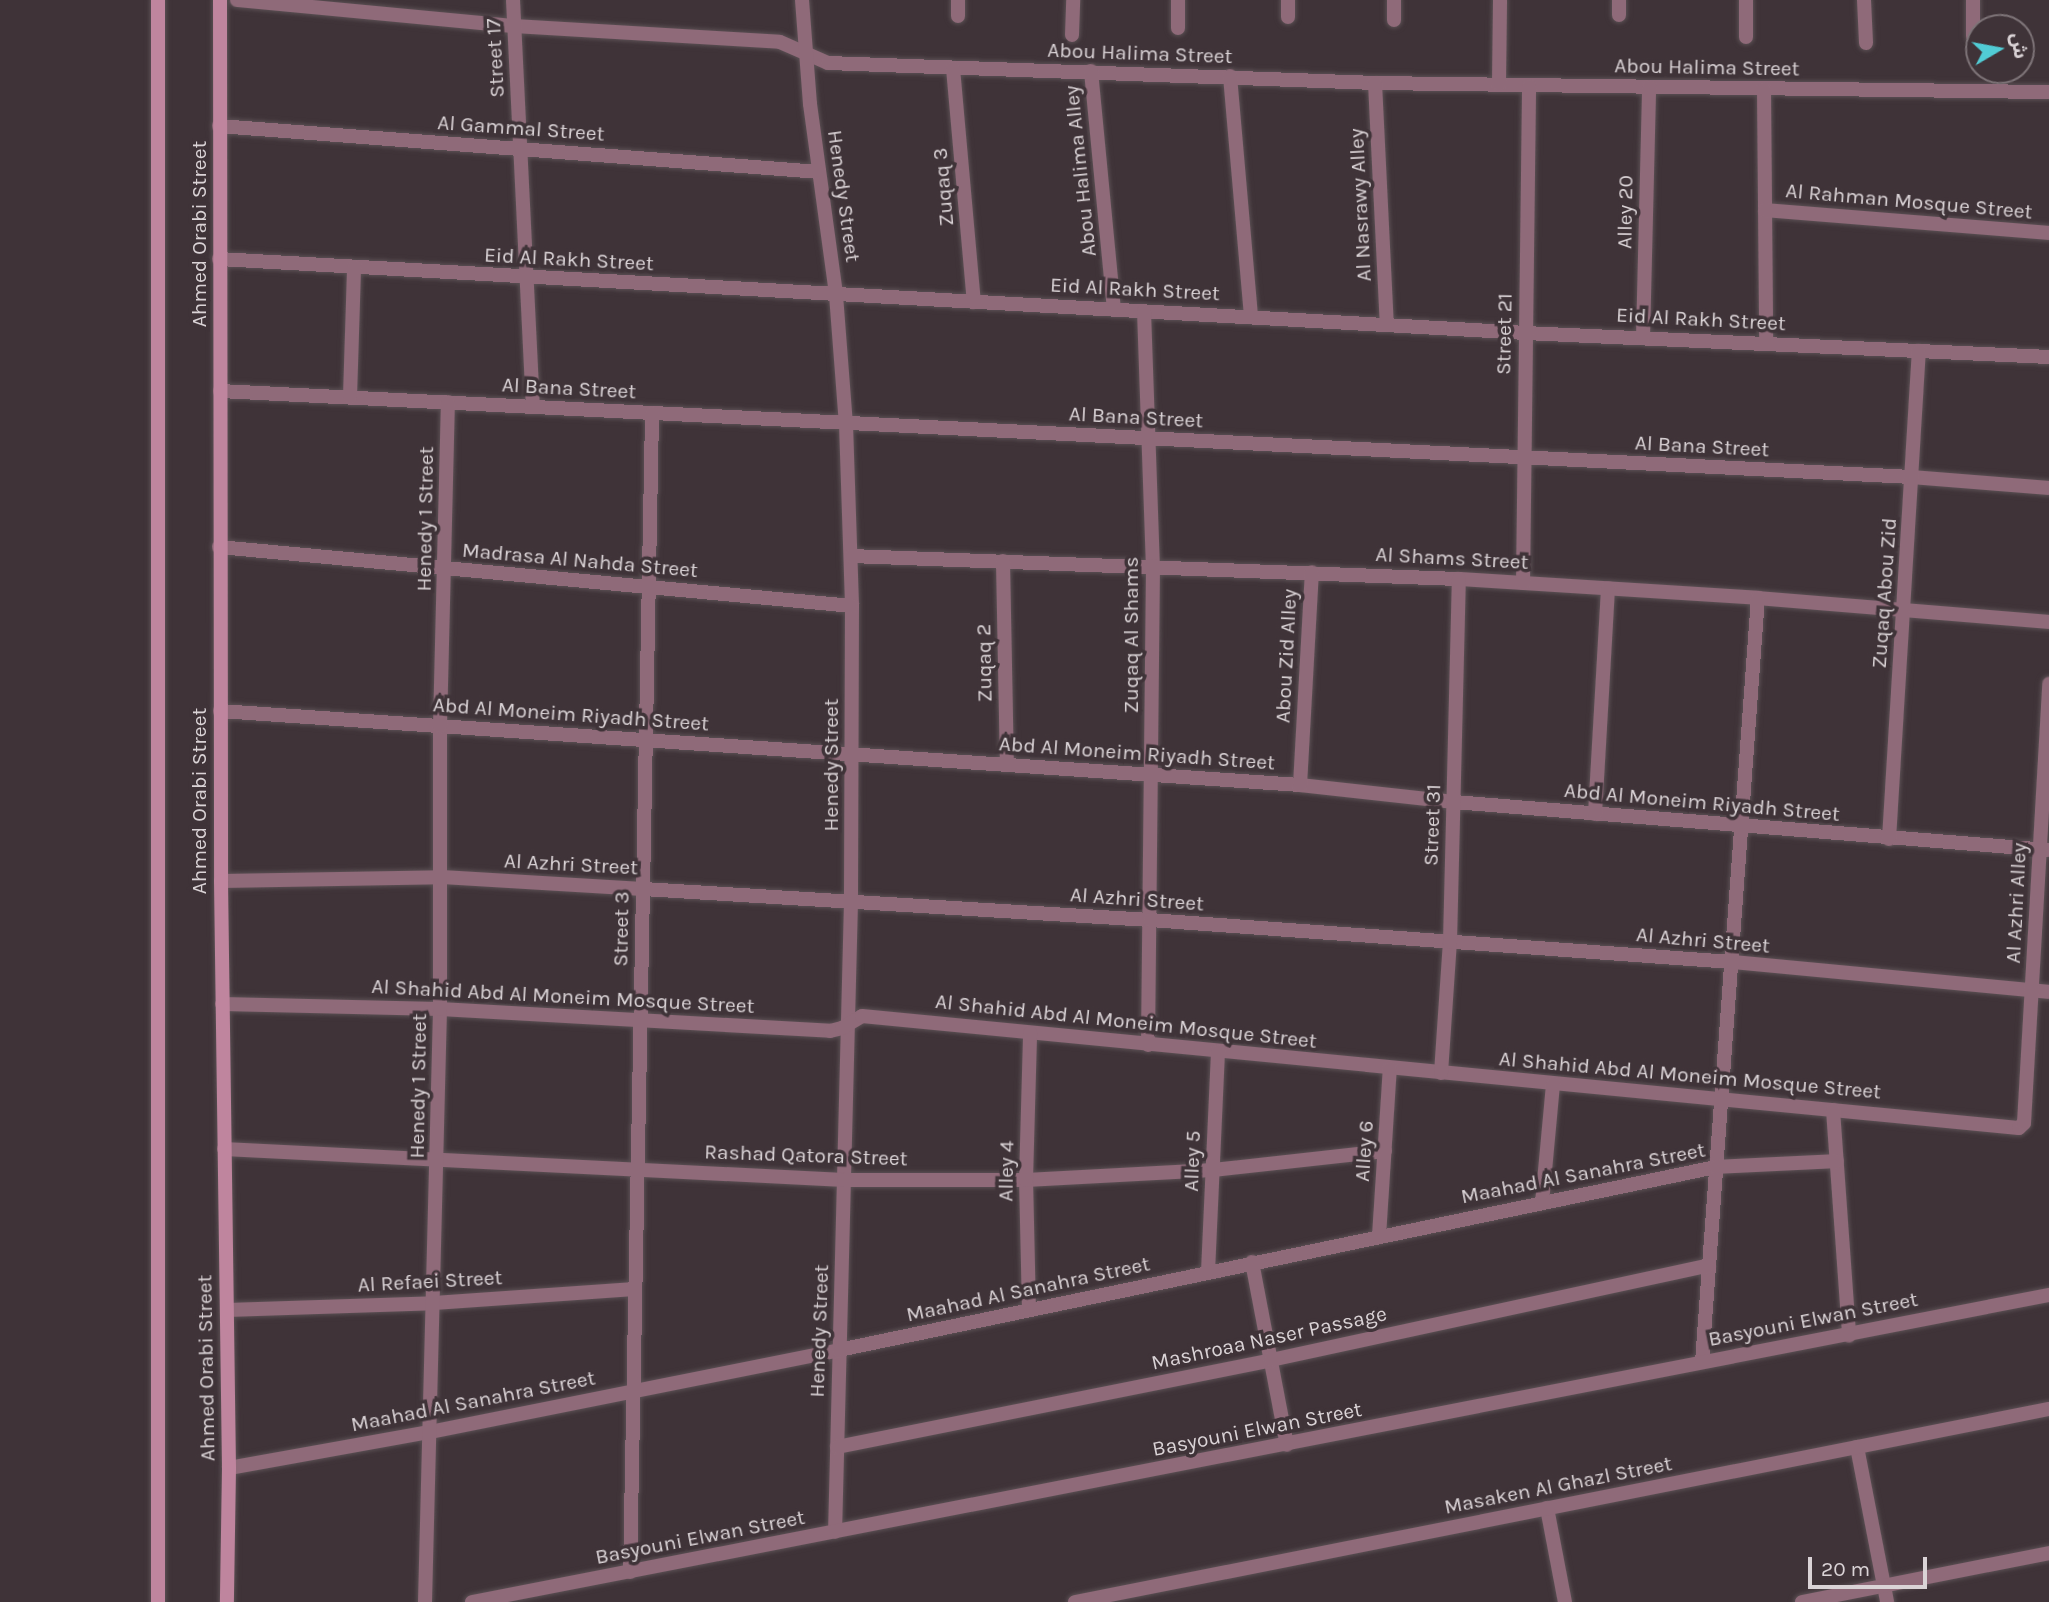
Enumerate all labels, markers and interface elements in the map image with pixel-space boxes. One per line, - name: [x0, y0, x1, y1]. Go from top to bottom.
- north arrow: [1965, 14, 2035, 84]
- street label: Street 17: [480, 18, 510, 98]
- text: ش: [2006, 31, 2032, 60]
- street label: Abou Halima Street: [1047, 37, 1233, 69]
- street label: Abou Halima Street: [1614, 53, 1800, 81]
- street label: Abou Halima Alley: [1058, 84, 1102, 258]
- street label: Al Gammal Street: [437, 110, 605, 146]
- street label: Henedy Street: [822, 128, 866, 264]
- street label: Al Nasrawy Alley: [1343, 128, 1377, 282]
- street label: Ahmed Orabi Street: [186, 141, 212, 327]
- street label: Zuqaq 3: [927, 147, 959, 227]
- street label: Alley 20: [1612, 175, 1638, 249]
- street label: Al Rahman Mosque Street: [1785, 178, 2033, 224]
- street label: Eid Al Rakh Street: [483, 242, 655, 276]
- street label: Eid Al Rakh Street: [1049, 272, 1221, 306]
- street label: Street 21: [1491, 293, 1517, 375]
- street label: Eid Al Rakh Street: [1615, 302, 1787, 336]
- street label: Al Bana Street: [501, 372, 637, 404]
- street label: Al Bana Street: [1068, 401, 1204, 433]
- street label: Al Bana Street: [1634, 430, 1770, 462]
- street label: Henedy 1 Street: [411, 446, 439, 592]
- street label: Zuqaq Abou Zid: [1866, 517, 1902, 669]
- street label: Madrasa Al Nahda Street: [461, 537, 699, 583]
- street label: Al Shams Street: [1375, 541, 1529, 575]
- street label: Zuqaq Al Shams: [1118, 557, 1144, 713]
- street label: Abou Zid Alley: [1270, 588, 1302, 724]
- street label: Zuqaq 2: [971, 624, 997, 702]
- street label: Abd Al Moneim Riyadh Street: [432, 692, 710, 736]
- street label: Henedy Street: [818, 698, 844, 832]
- street label: Ahmed Orabi Street: [186, 708, 212, 894]
- street label: Abd Al Moneim Riyadh Street: [998, 731, 1276, 775]
- street label: Abd Al Moneim Riyadh Street: [1563, 777, 1841, 827]
- street label: Street 31: [1418, 784, 1446, 866]
- street label: Al Azhri Alley: [2000, 842, 2032, 964]
- street label: Al Azhri Street: [503, 848, 639, 880]
- street label: Al Azhri Street: [1069, 882, 1205, 916]
- street label: Street 3: [608, 891, 634, 967]
- street label: Al Azhri Street: [1635, 922, 1771, 958]
- street label: Al Shahid Abd Al Moneim Mosque Street: [371, 973, 755, 1019]
- street label: Al Shahid Abd Al Moneim Mosque Street: [934, 988, 1318, 1054]
- street label: Henedy 1 Street: [404, 1013, 432, 1159]
- street label: Al Shahid Abd Al Moneim Mosque Street: [1498, 1046, 1882, 1104]
- street label: Alley 6: [1349, 1119, 1379, 1183]
- street label: Alley 5: [1178, 1130, 1206, 1192]
- street label: Maahad Al Sanahra Street: [1459, 1137, 1707, 1209]
- street label: Rashad Qatora Street: [704, 1139, 908, 1171]
- street label: Alley 4: [993, 1140, 1019, 1202]
- street label: Maahad Al Sanahra Street: [904, 1251, 1152, 1327]
- street label: Henedy Street: [804, 1264, 834, 1398]
- street label: Al Refaei Street: [357, 1265, 503, 1297]
- street label: Ahmed Orabi Street: [192, 1274, 220, 1462]
- street label: Basyouni Elwan Street: [1706, 1286, 1920, 1352]
- street label: Mashroaa Naser Passage: [1149, 1301, 1389, 1375]
- street label: Maahad Al Sanahra Street: [349, 1365, 597, 1437]
- street label: Basyouni Elwan Street: [1150, 1396, 1364, 1462]
- street label: Masaken Al Ghazl Street: [1442, 1451, 1674, 1519]
- street label: Basyouni Elwan Street: [593, 1504, 807, 1570]
- scale bar: [1811, 1542, 1930, 1586]
- text: 20 m: [1821, 1557, 1870, 1581]

